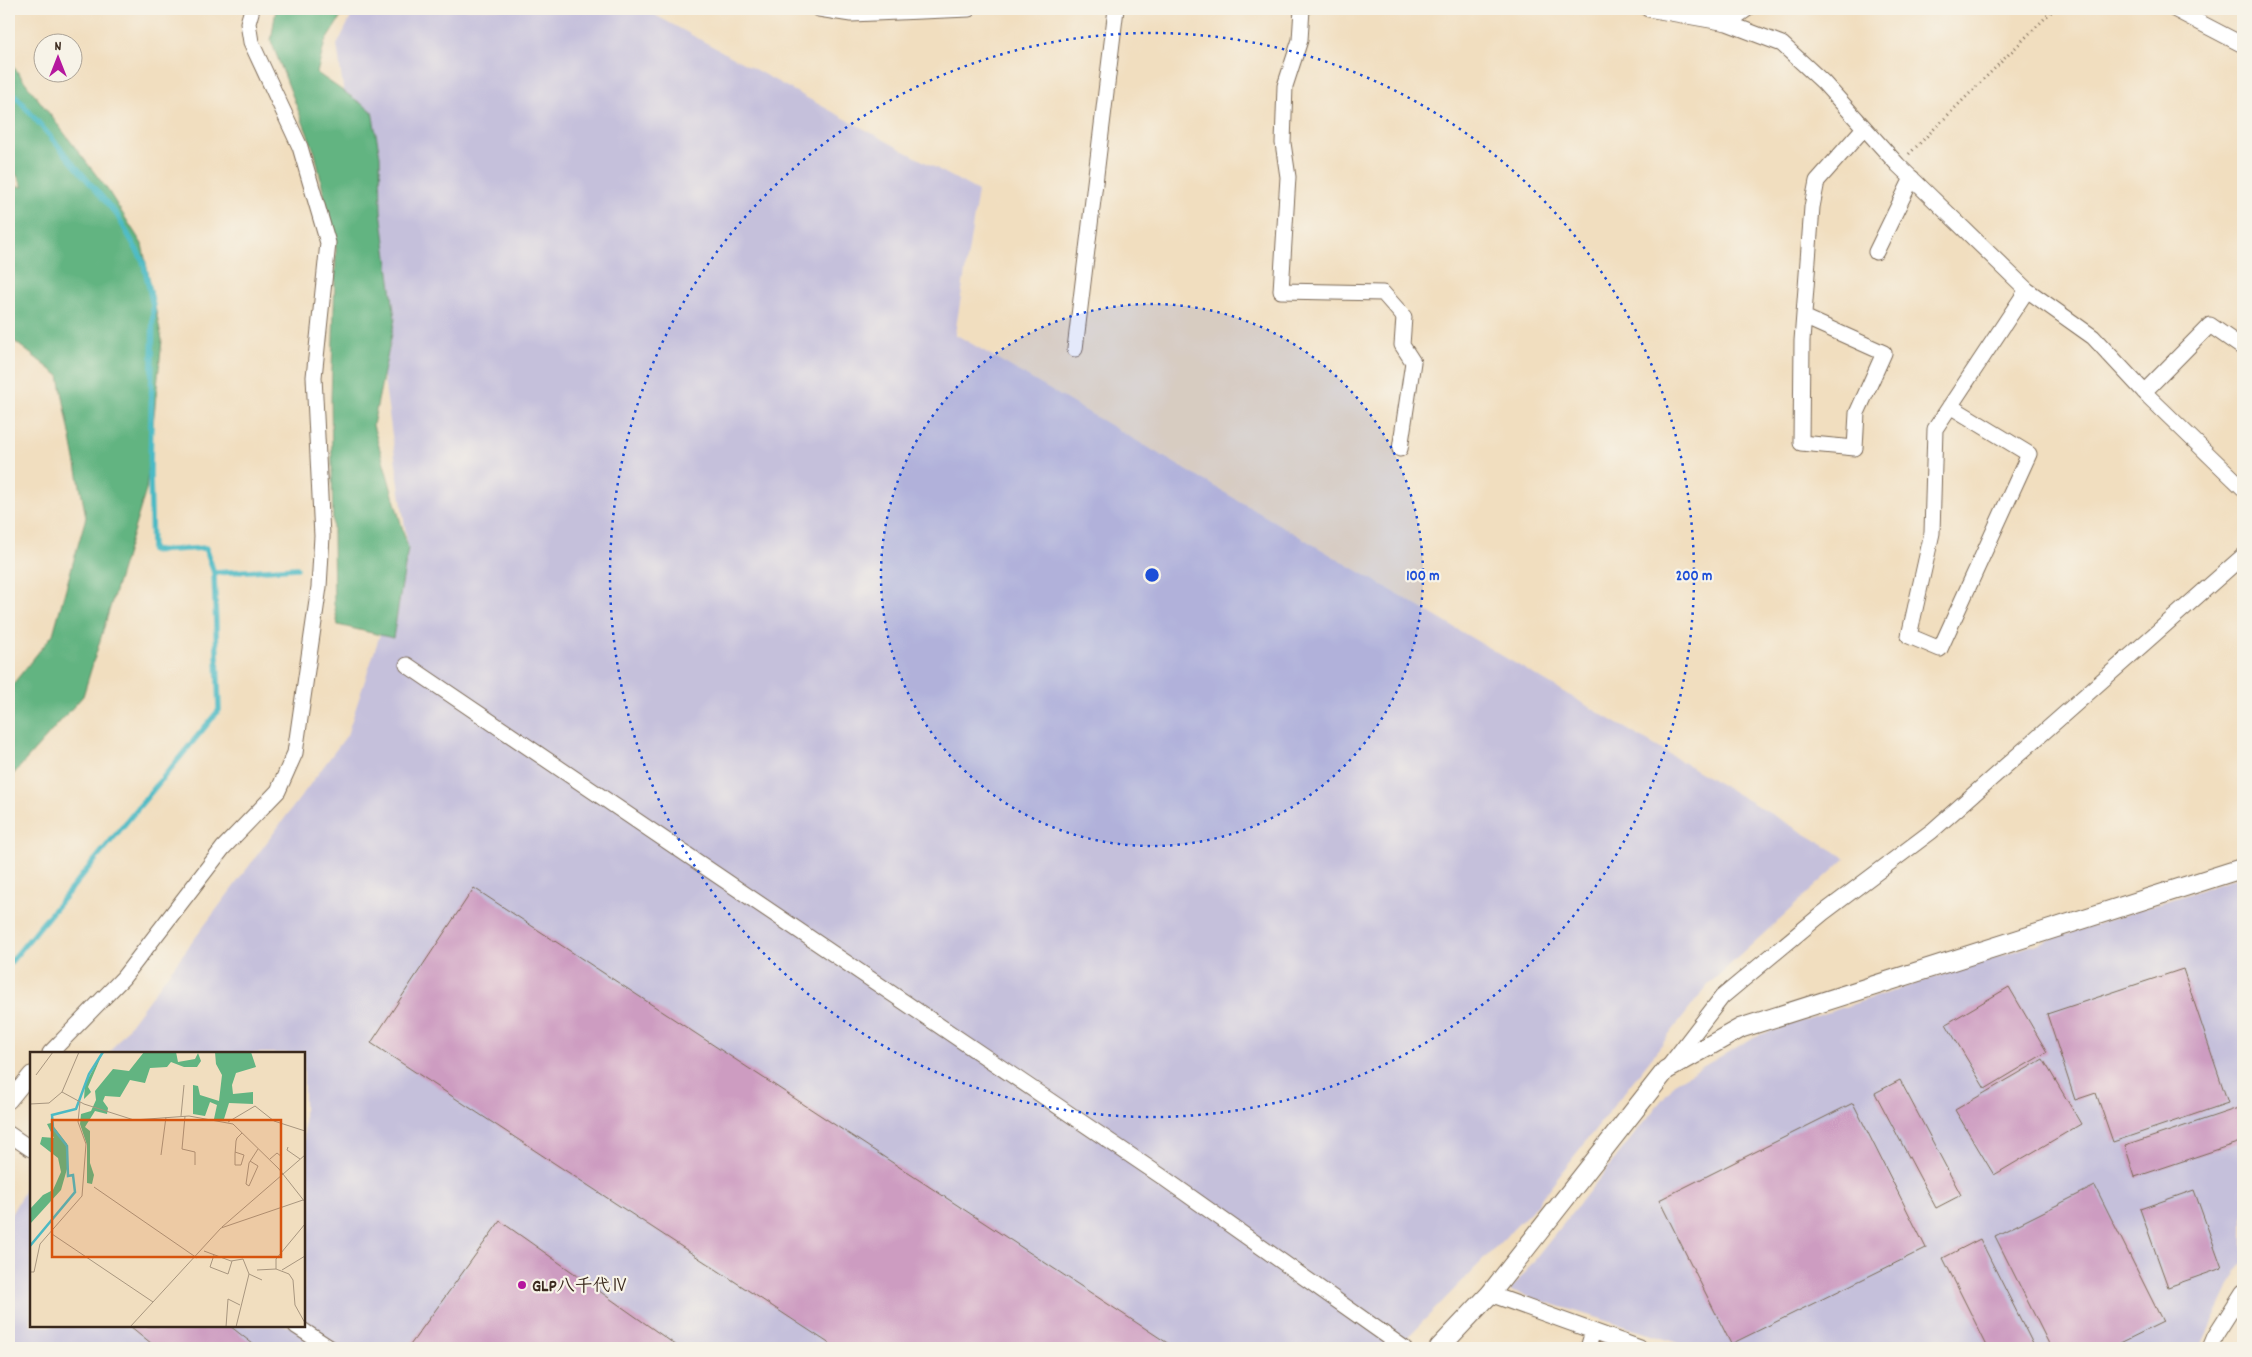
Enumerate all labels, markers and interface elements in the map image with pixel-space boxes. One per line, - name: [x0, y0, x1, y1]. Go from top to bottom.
- north arrow: [32, 32, 82, 82]
- text: N: [55, 37, 62, 57]
- centre of rings: [1143, 566, 1161, 584]
- text: 100 m: [1406, 566, 1440, 588]
- text: 200 m: [1676, 566, 1712, 588]
- inset map: [30, 1052, 305, 1327]
- place label: GLP八千代Ⅳ: [532, 1275, 629, 1300]
- marker: GLP八千代Ⅳ: [516, 1279, 528, 1291]

